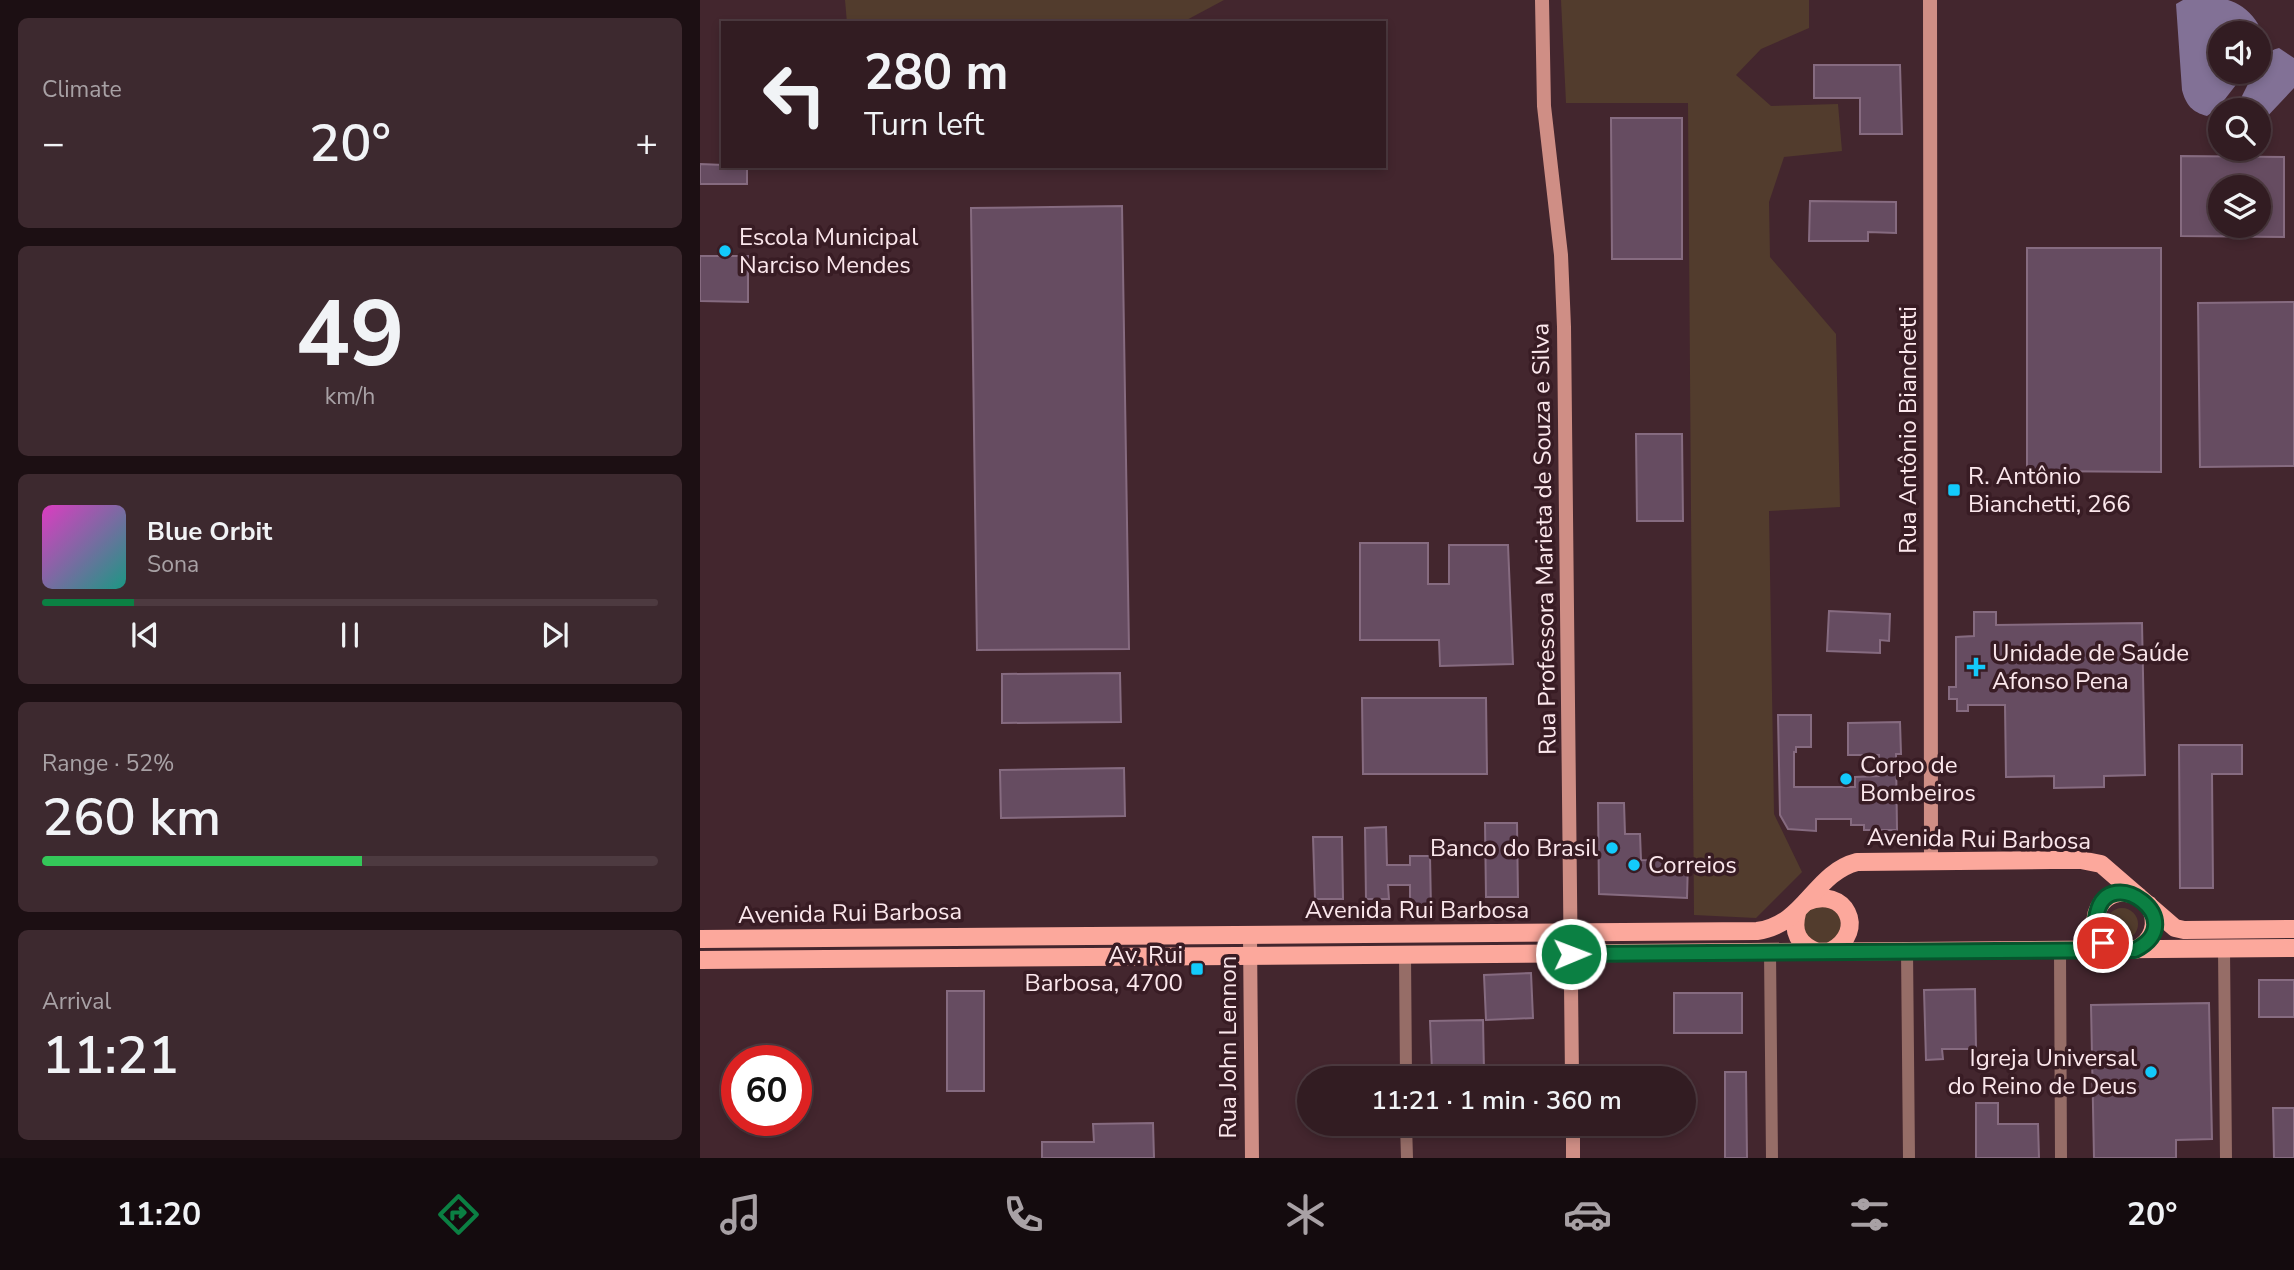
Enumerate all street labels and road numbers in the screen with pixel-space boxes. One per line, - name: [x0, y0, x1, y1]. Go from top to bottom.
- street label: Rua Antônio Bianchetti: [1892, 306, 1924, 554]
- street label: Rua Professora Marieta de Souza e Silva: [1524, 323, 1564, 755]
- street label: Avenida Rui Barbosa: [1867, 821, 2091, 857]
- street label: Avenida Rui Barbosa: [1305, 894, 1529, 926]
- street label: Avenida Rui Barbosa: [738, 895, 962, 931]
- street label: Rua John Lennon: [1212, 956, 1244, 1138]

